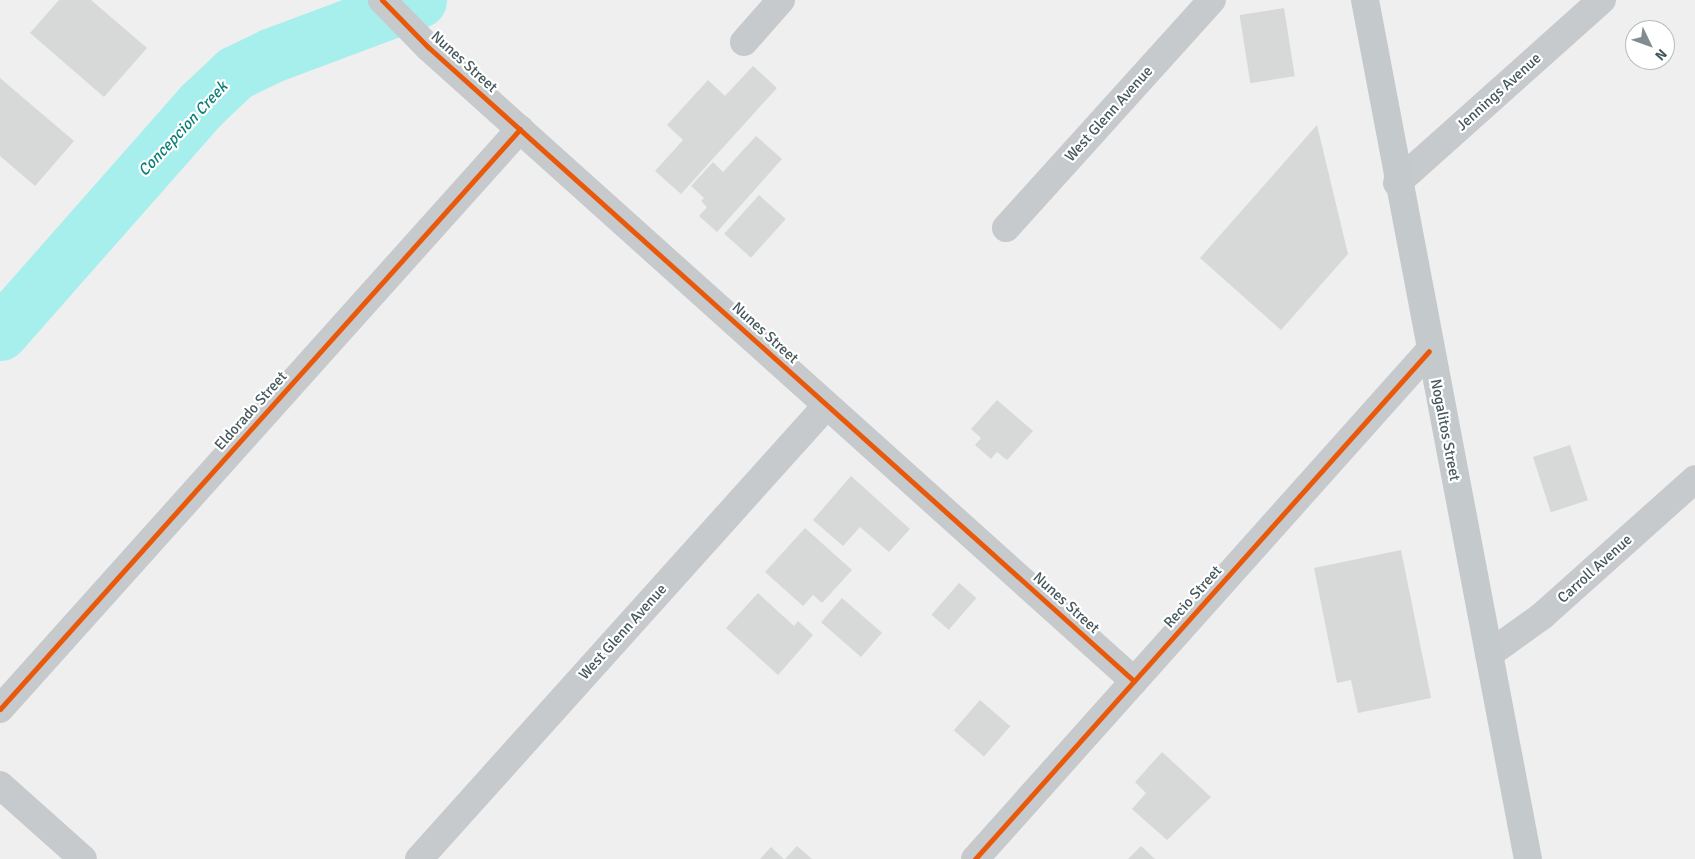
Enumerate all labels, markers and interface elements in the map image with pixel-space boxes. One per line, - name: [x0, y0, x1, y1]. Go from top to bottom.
- north arrow: [1625, 20, 1675, 70]
- street label: Nunes Street: [427, 28, 501, 96]
- text: N: [1651, 45, 1670, 64]
- street label: Jennings Avenue: [1453, 49, 1545, 135]
- street label: West Glenn Avenue: [1061, 62, 1157, 166]
- water label: Concepcion Creek: [134, 78, 232, 180]
- street label: Nunes Street: [728, 299, 802, 367]
- street label: Eldorado Street: [211, 368, 291, 454]
- street label: Nogalitos Street: [1426, 377, 1464, 483]
- street label: Carroll Avenue: [1554, 531, 1636, 607]
- street label: Recio Street: [1160, 562, 1226, 632]
- street label: Nunes Street: [1029, 569, 1103, 637]
- street label: West Glenn Avenue: [575, 580, 671, 684]

